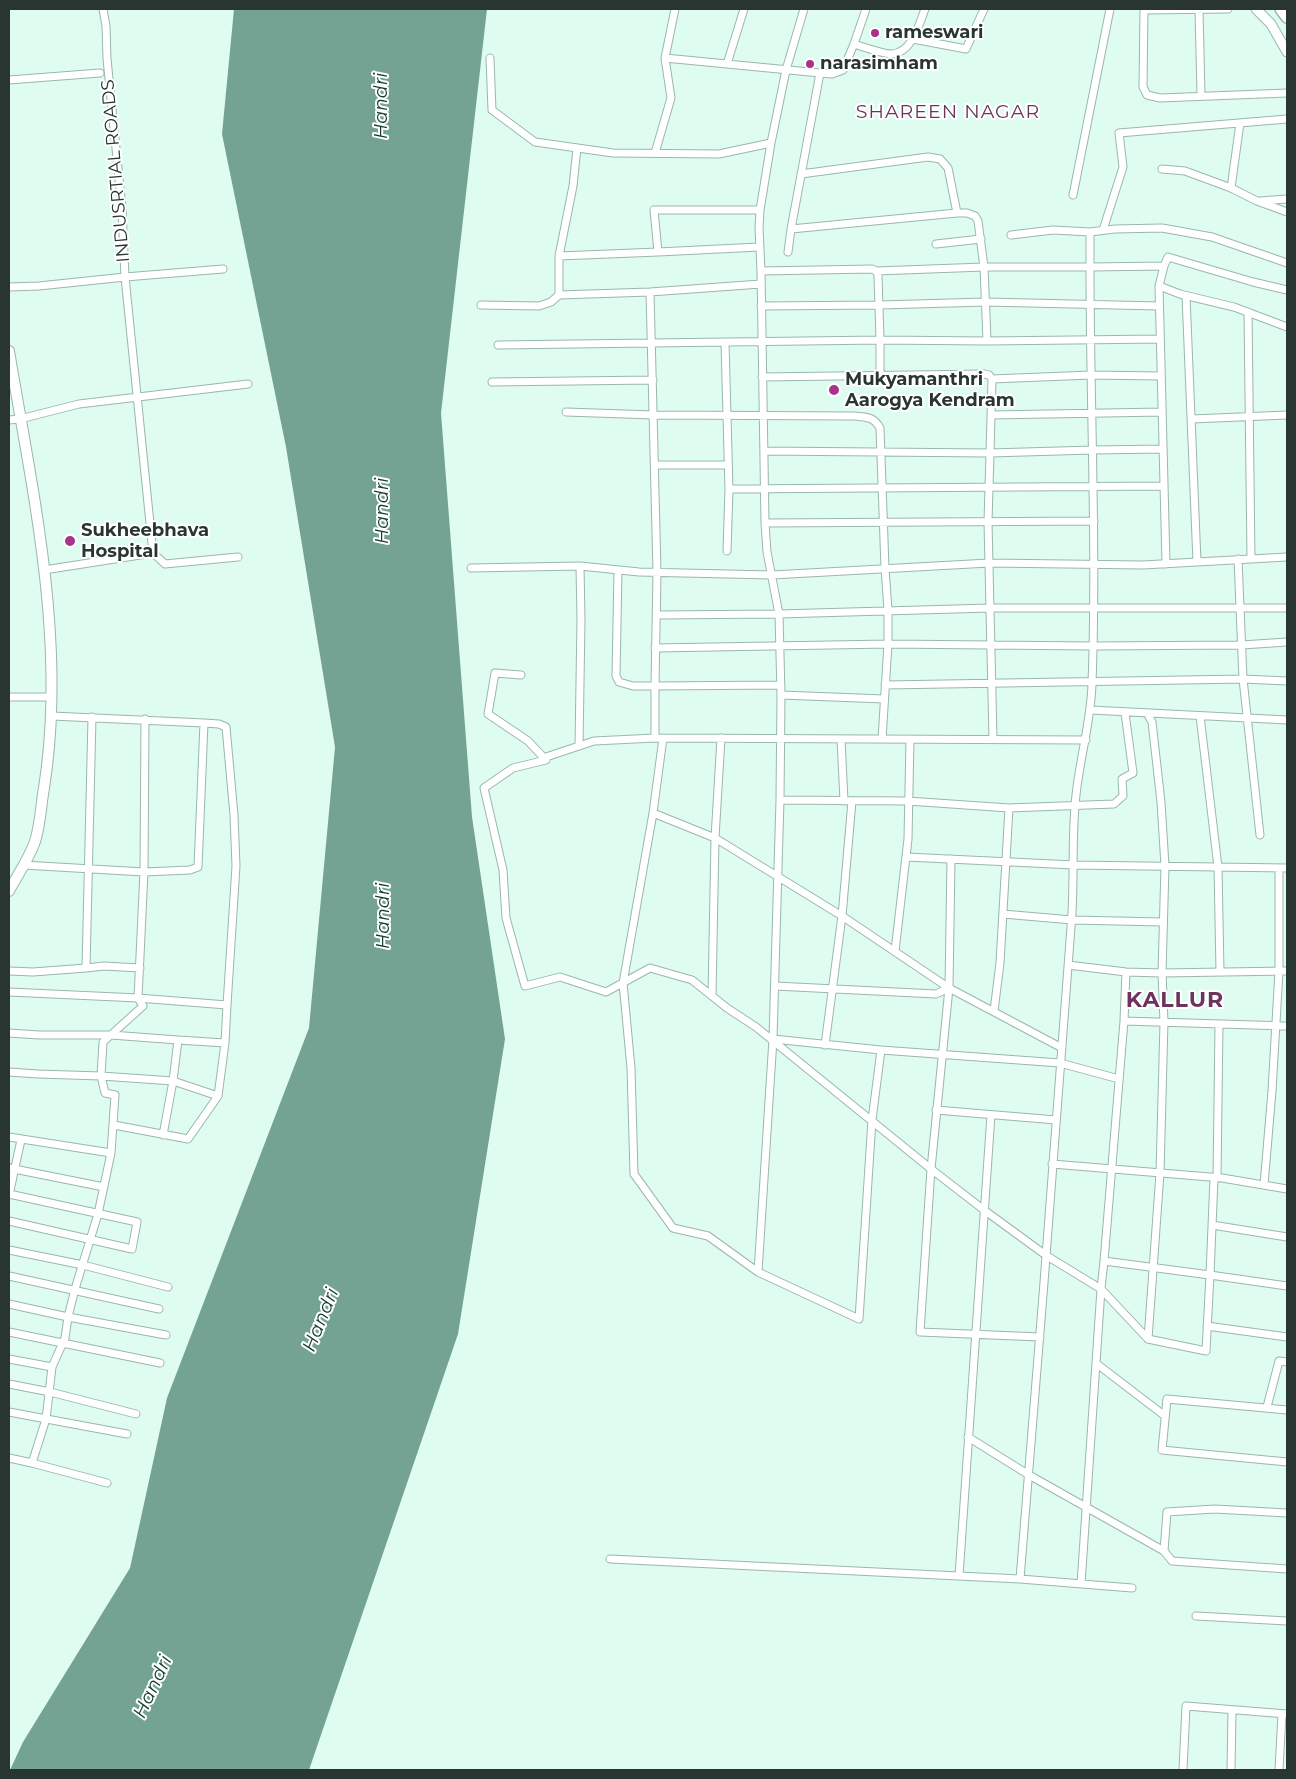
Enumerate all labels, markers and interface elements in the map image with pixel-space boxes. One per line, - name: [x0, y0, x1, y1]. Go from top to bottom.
- place label: rameswari: [885, 22, 984, 44]
- marker: rameswari: [869, 27, 881, 39]
- place label: narasimham: [820, 53, 938, 75]
- marker: narasimham: [804, 58, 816, 70]
- water label: Handri: [370, 73, 392, 139]
- street label: INDUSRTIAL ROADS: [97, 78, 135, 264]
- district label: SHAREEN NAGAR: [854, 101, 1042, 123]
- place label: Mukyamanthri Aarogya Kendram: [845, 369, 1015, 412]
- marker: Mukyamanthri Aarogya Kendram: [827, 383, 841, 397]
- water label: Handri: [371, 478, 393, 544]
- place label: Sukheebhava Hospital: [81, 520, 209, 562]
- marker: Sukheebhava Hospital: [63, 534, 77, 548]
- water label: Handri: [372, 883, 394, 949]
- district label: KALLUR: [1125, 988, 1225, 1014]
- water label: Handri: [298, 1285, 344, 1355]
- water label: Handri: [129, 1652, 177, 1722]

